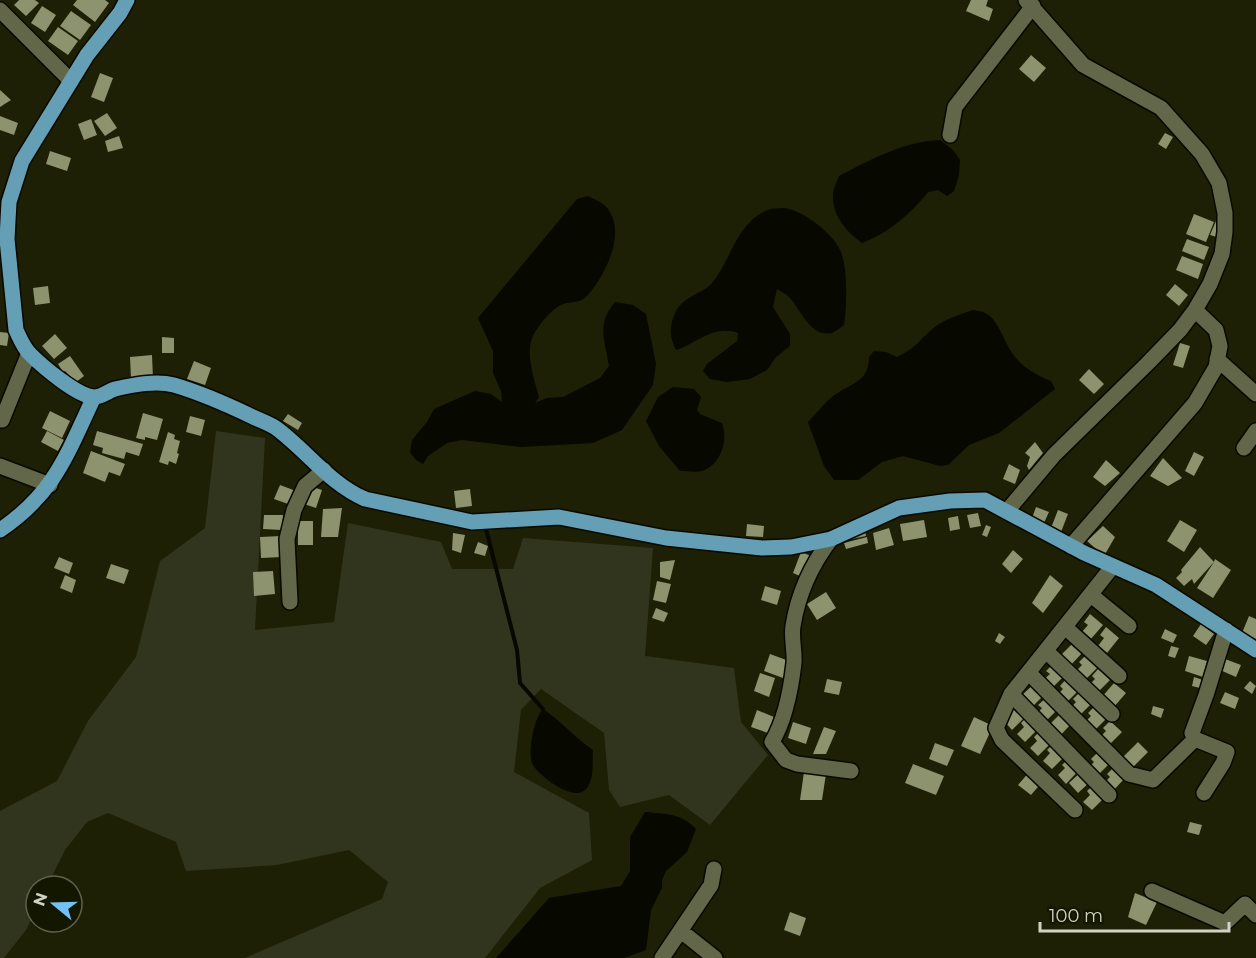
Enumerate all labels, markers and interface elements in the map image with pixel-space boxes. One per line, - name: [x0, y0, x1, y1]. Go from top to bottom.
- north arrow: [24, 874, 84, 934]
- text: N: [29, 890, 51, 908]
- scale bar: [1040, 895, 1229, 933]
- text: 100 m: [1049, 905, 1103, 927]

